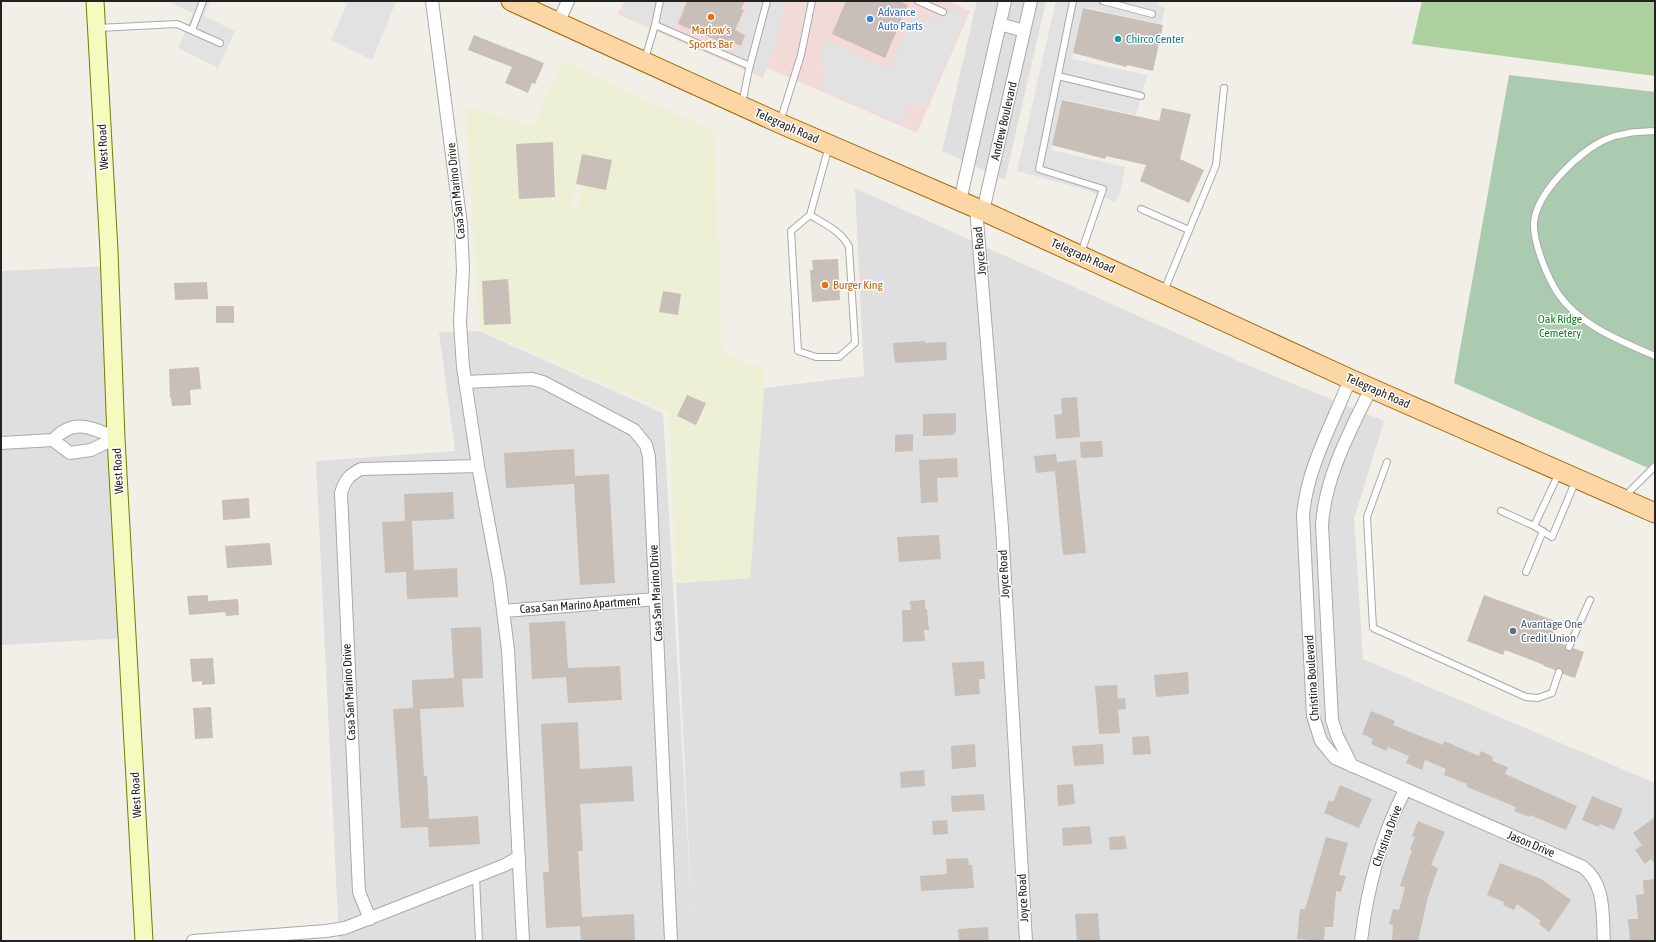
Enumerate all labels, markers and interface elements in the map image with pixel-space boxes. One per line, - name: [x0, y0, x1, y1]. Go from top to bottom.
- place label: Advance Auto Parts: [878, 5, 923, 33]
- marker: Marlow's Sports Bar: [706, 12, 716, 22]
- marker: Advance Auto Parts: [865, 14, 875, 24]
- place label: Marlow's Sports Bar: [689, 23, 733, 51]
- place label: Chirco Center: [1126, 32, 1185, 46]
- marker: Chirco Center: [1113, 34, 1123, 44]
- street label: Andrew Boulevard: [988, 80, 1020, 162]
- street label: Telegraph Road: [753, 106, 821, 146]
- street label: West Road: [95, 124, 111, 170]
- street label: Casa San Marino Drive: [444, 142, 468, 240]
- street label: Joyce Road: [971, 226, 989, 276]
- street label: Telegraph Road: [1049, 236, 1117, 276]
- place label: Burger King: [833, 278, 884, 292]
- marker: Burger King: [820, 280, 830, 290]
- park label: Oak Ridge Cemetery: [1538, 312, 1582, 340]
- street label: Telegraph Road: [1344, 371, 1412, 411]
- street label: West Road: [110, 448, 126, 494]
- street label: Casa San Marino Drive: [646, 544, 666, 642]
- street label: Joyce Road: [996, 549, 1012, 599]
- street label: Casa San Marino Apartment: [519, 594, 641, 616]
- place label: Avantage One Credit Union: [1521, 617, 1582, 645]
- marker: Avantage One Credit Union: [1508, 626, 1518, 636]
- street label: Christina Boulevard: [1302, 635, 1322, 721]
- street label: Casa San Marino Drive: [339, 643, 359, 741]
- street label: West Road: [128, 772, 144, 818]
- street label: Christina Drive: [1369, 803, 1405, 869]
- street label: Jason Drive: [1505, 828, 1557, 860]
- street label: Joyce Road: [1015, 873, 1031, 923]

